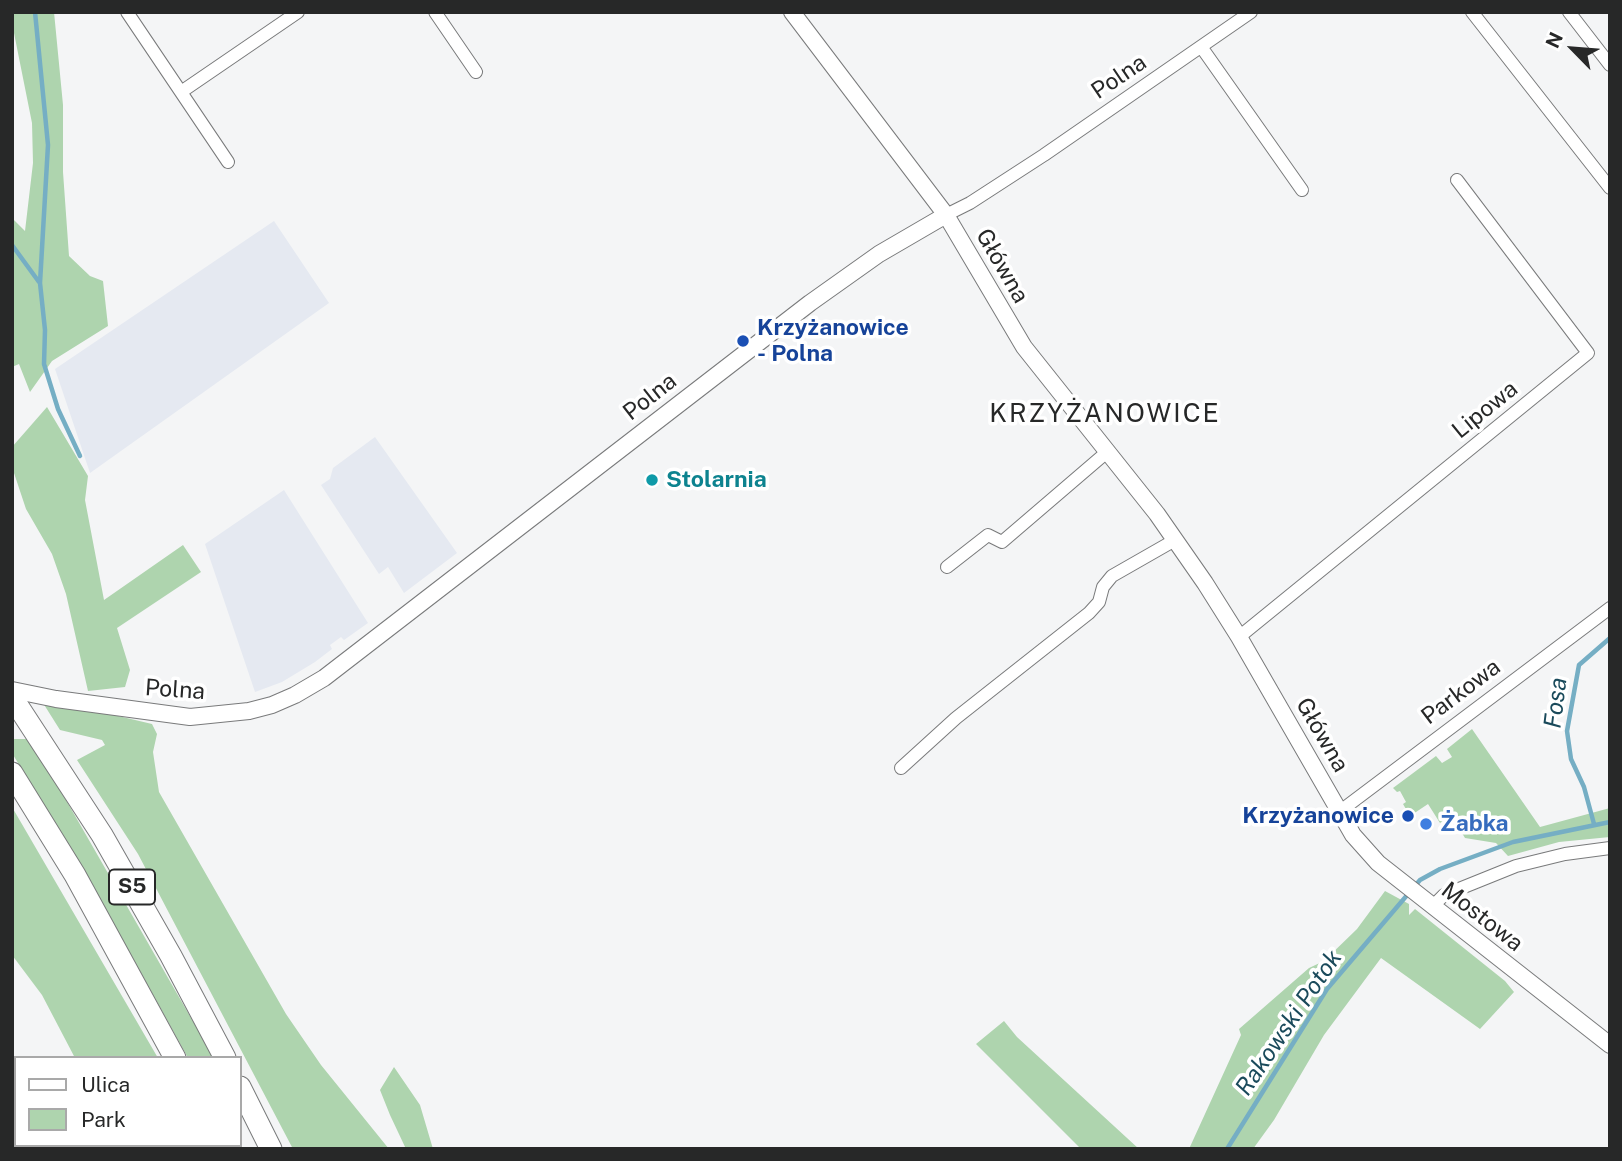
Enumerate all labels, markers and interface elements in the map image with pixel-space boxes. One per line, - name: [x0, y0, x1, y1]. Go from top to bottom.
- north arrow: [1538, 14, 1608, 84]
- text: N: [1541, 29, 1567, 52]
- street label: Polna: [1086, 49, 1152, 105]
- street label: Główna: [970, 224, 1034, 308]
- place label: Krzyżanowice - Polna: [757, 314, 909, 368]
- marker: Krzyżanowice - Polna: [735, 333, 751, 349]
- street label: Polna: [618, 368, 682, 426]
- street label: Lipowa: [1447, 375, 1523, 445]
- district label: KRZYŻANOWICE: [991, 398, 1219, 430]
- place label: Stolarnia: [666, 466, 767, 494]
- marker: Stolarnia: [644, 472, 660, 488]
- street label: Parkowa: [1416, 653, 1506, 731]
- street label: Polna: [144, 674, 206, 706]
- water label: Fosa: [1539, 676, 1573, 730]
- street label: Główna: [1290, 693, 1354, 777]
- place label: Krzyżanowice: [1242, 802, 1394, 830]
- marker: Krzyżanowice: [1400, 808, 1416, 824]
- place label: Żabka: [1440, 810, 1509, 838]
- marker: Żabka: [1418, 816, 1434, 832]
- road number: S5: [109, 870, 155, 904]
- street label: Mostowa: [1436, 876, 1528, 958]
- water label: Rakowski Potok: [1230, 945, 1348, 1101]
- legend: [14, 1056, 242, 1147]
- text: Ulica: [81, 1072, 130, 1097]
- text: Park: [81, 1107, 126, 1132]

